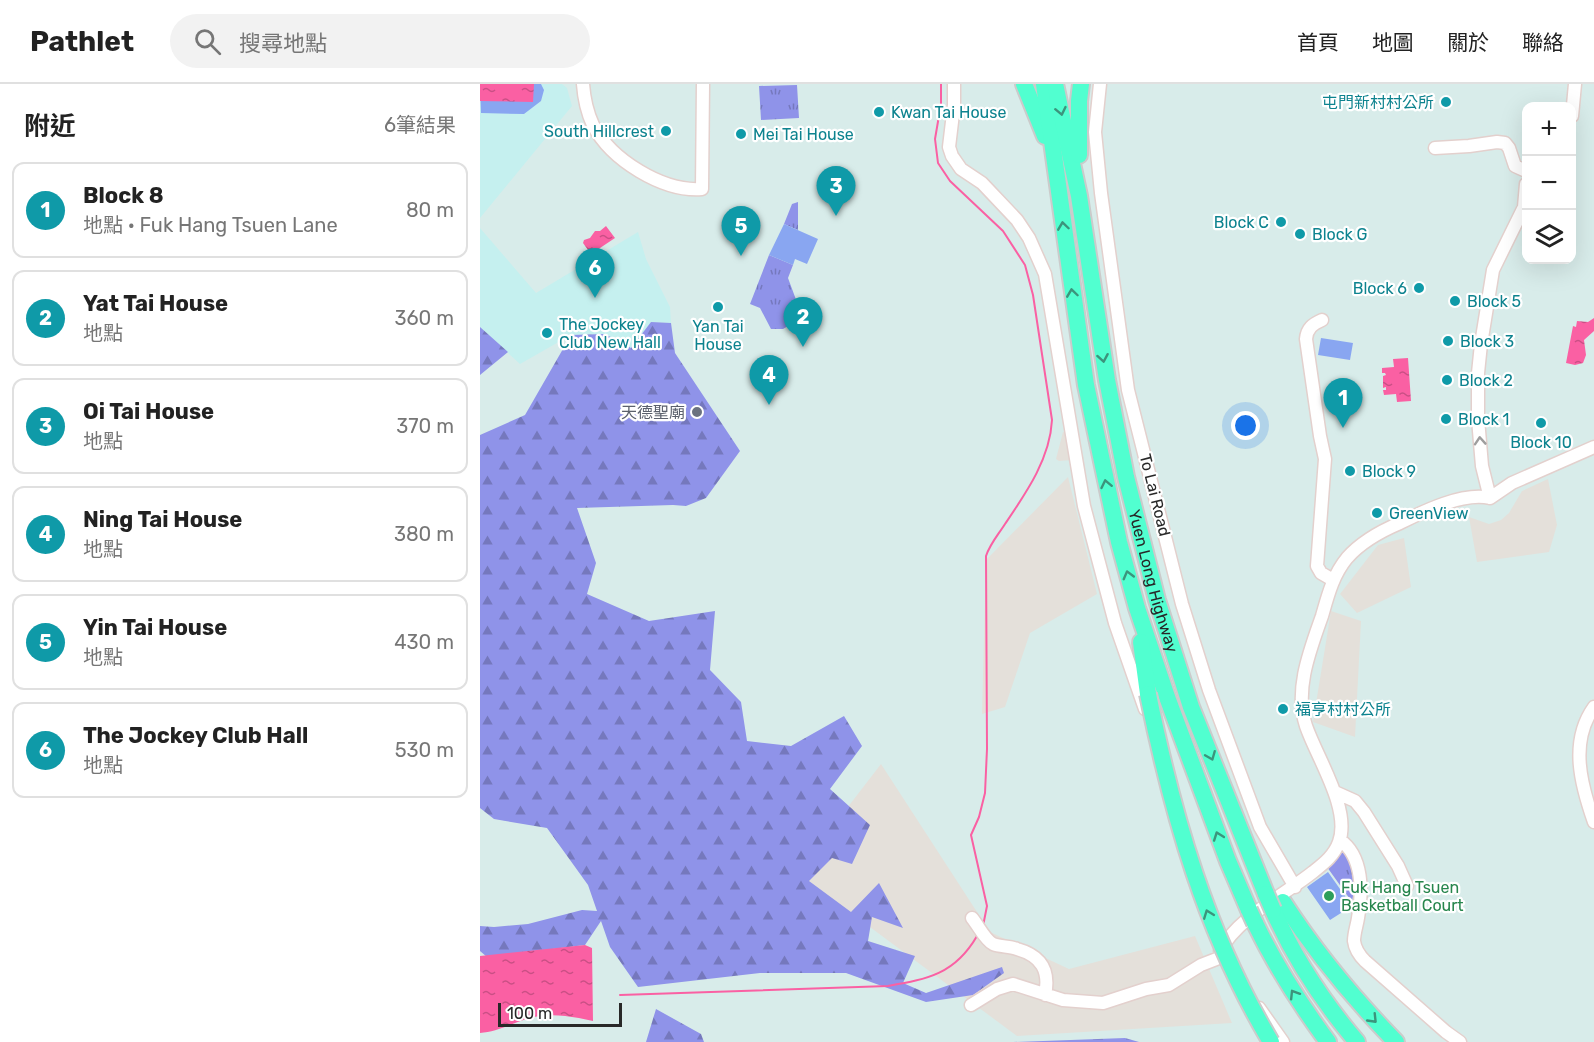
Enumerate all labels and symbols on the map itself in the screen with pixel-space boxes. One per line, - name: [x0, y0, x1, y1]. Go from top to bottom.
- place label: 屯門新村村公所: [1322, 93, 1434, 112]
- marker: 屯門新村村公所: [1439, 95, 1453, 109]
- place label: Kwan Tai House: [891, 103, 1006, 122]
- marker: Kwan Tai House: [872, 105, 886, 119]
- one-way arrow: [1054, 106, 1067, 116]
- place label: South Hillcrest: [544, 122, 654, 141]
- marker: South Hillcrest: [659, 124, 673, 138]
- place label: Mei Tai House: [753, 125, 854, 144]
- marker: Mei Tai House: [734, 127, 748, 141]
- pin: 3: [816, 166, 856, 216]
- pin: 5: [722, 206, 760, 256]
- place label: Block C: [1214, 213, 1269, 232]
- marker: Block C: [1274, 215, 1288, 229]
- one-way arrow: [1057, 221, 1069, 231]
- place label: Block G: [1312, 225, 1368, 244]
- marker: Block G: [1293, 227, 1307, 241]
- pin: 6: [576, 248, 614, 298]
- place label: Block 6: [1353, 279, 1407, 298]
- marker: Block 6: [1412, 281, 1426, 295]
- one-way arrow: [1067, 288, 1079, 297]
- place label: Block 5: [1467, 292, 1521, 311]
- marker: Block 5: [1448, 294, 1462, 308]
- pin: 2: [784, 298, 822, 347]
- marker: Yan Tai House: [711, 300, 725, 314]
- place label: The Jockey Club New Hall: [559, 315, 661, 352]
- place label: Yan Tai House: [692, 317, 744, 354]
- marker: The Jockey Club New Hall: [540, 326, 554, 340]
- place label: Block 3: [1460, 332, 1514, 351]
- marker: Block 3: [1441, 334, 1455, 348]
- one-way arrow: [1096, 352, 1109, 362]
- pin: 4: [750, 356, 788, 405]
- place label: Block 2: [1459, 371, 1513, 390]
- marker: Block 2: [1440, 373, 1454, 387]
- pin: 1: [1324, 378, 1362, 428]
- place label: 天德聖廟: [621, 403, 685, 422]
- marker: 天德聖廟: [690, 405, 704, 419]
- place label: Block 1: [1458, 410, 1509, 429]
- your location: [1231, 411, 1260, 440]
- marker: Block 1: [1439, 412, 1453, 426]
- marker: Block 10: [1534, 416, 1548, 430]
- place label: Block 10: [1510, 433, 1572, 452]
- one-way arrow: [1474, 437, 1487, 446]
- street label: To Lai Road: [1136, 452, 1174, 538]
- place label: Block 9: [1362, 462, 1416, 481]
- marker: Block 9: [1343, 464, 1357, 478]
- one-way arrow: [1101, 480, 1114, 490]
- place label: GreenView: [1389, 504, 1469, 523]
- marker: GreenView: [1370, 506, 1384, 520]
- street label: Yuen Long Highway: [1125, 507, 1183, 655]
- one-way arrow: [1123, 570, 1135, 581]
- place label: 福亨村村公所: [1295, 700, 1391, 719]
- marker: 福亨村村公所: [1276, 702, 1290, 716]
- one-way arrow: [1204, 750, 1216, 761]
- one-way arrow: [1213, 831, 1226, 842]
- place label: Fuk Hang Tsuen Basketball Court: [1341, 878, 1464, 915]
- marker: Fuk Hang Tsuen Basketball Court: [1322, 889, 1336, 903]
- one-way arrow: [1203, 910, 1216, 920]
- one-way arrow: [1290, 990, 1302, 1000]
- scale bar: [498, 1000, 622, 1028]
- one-way arrow: [1366, 1012, 1377, 1023]

